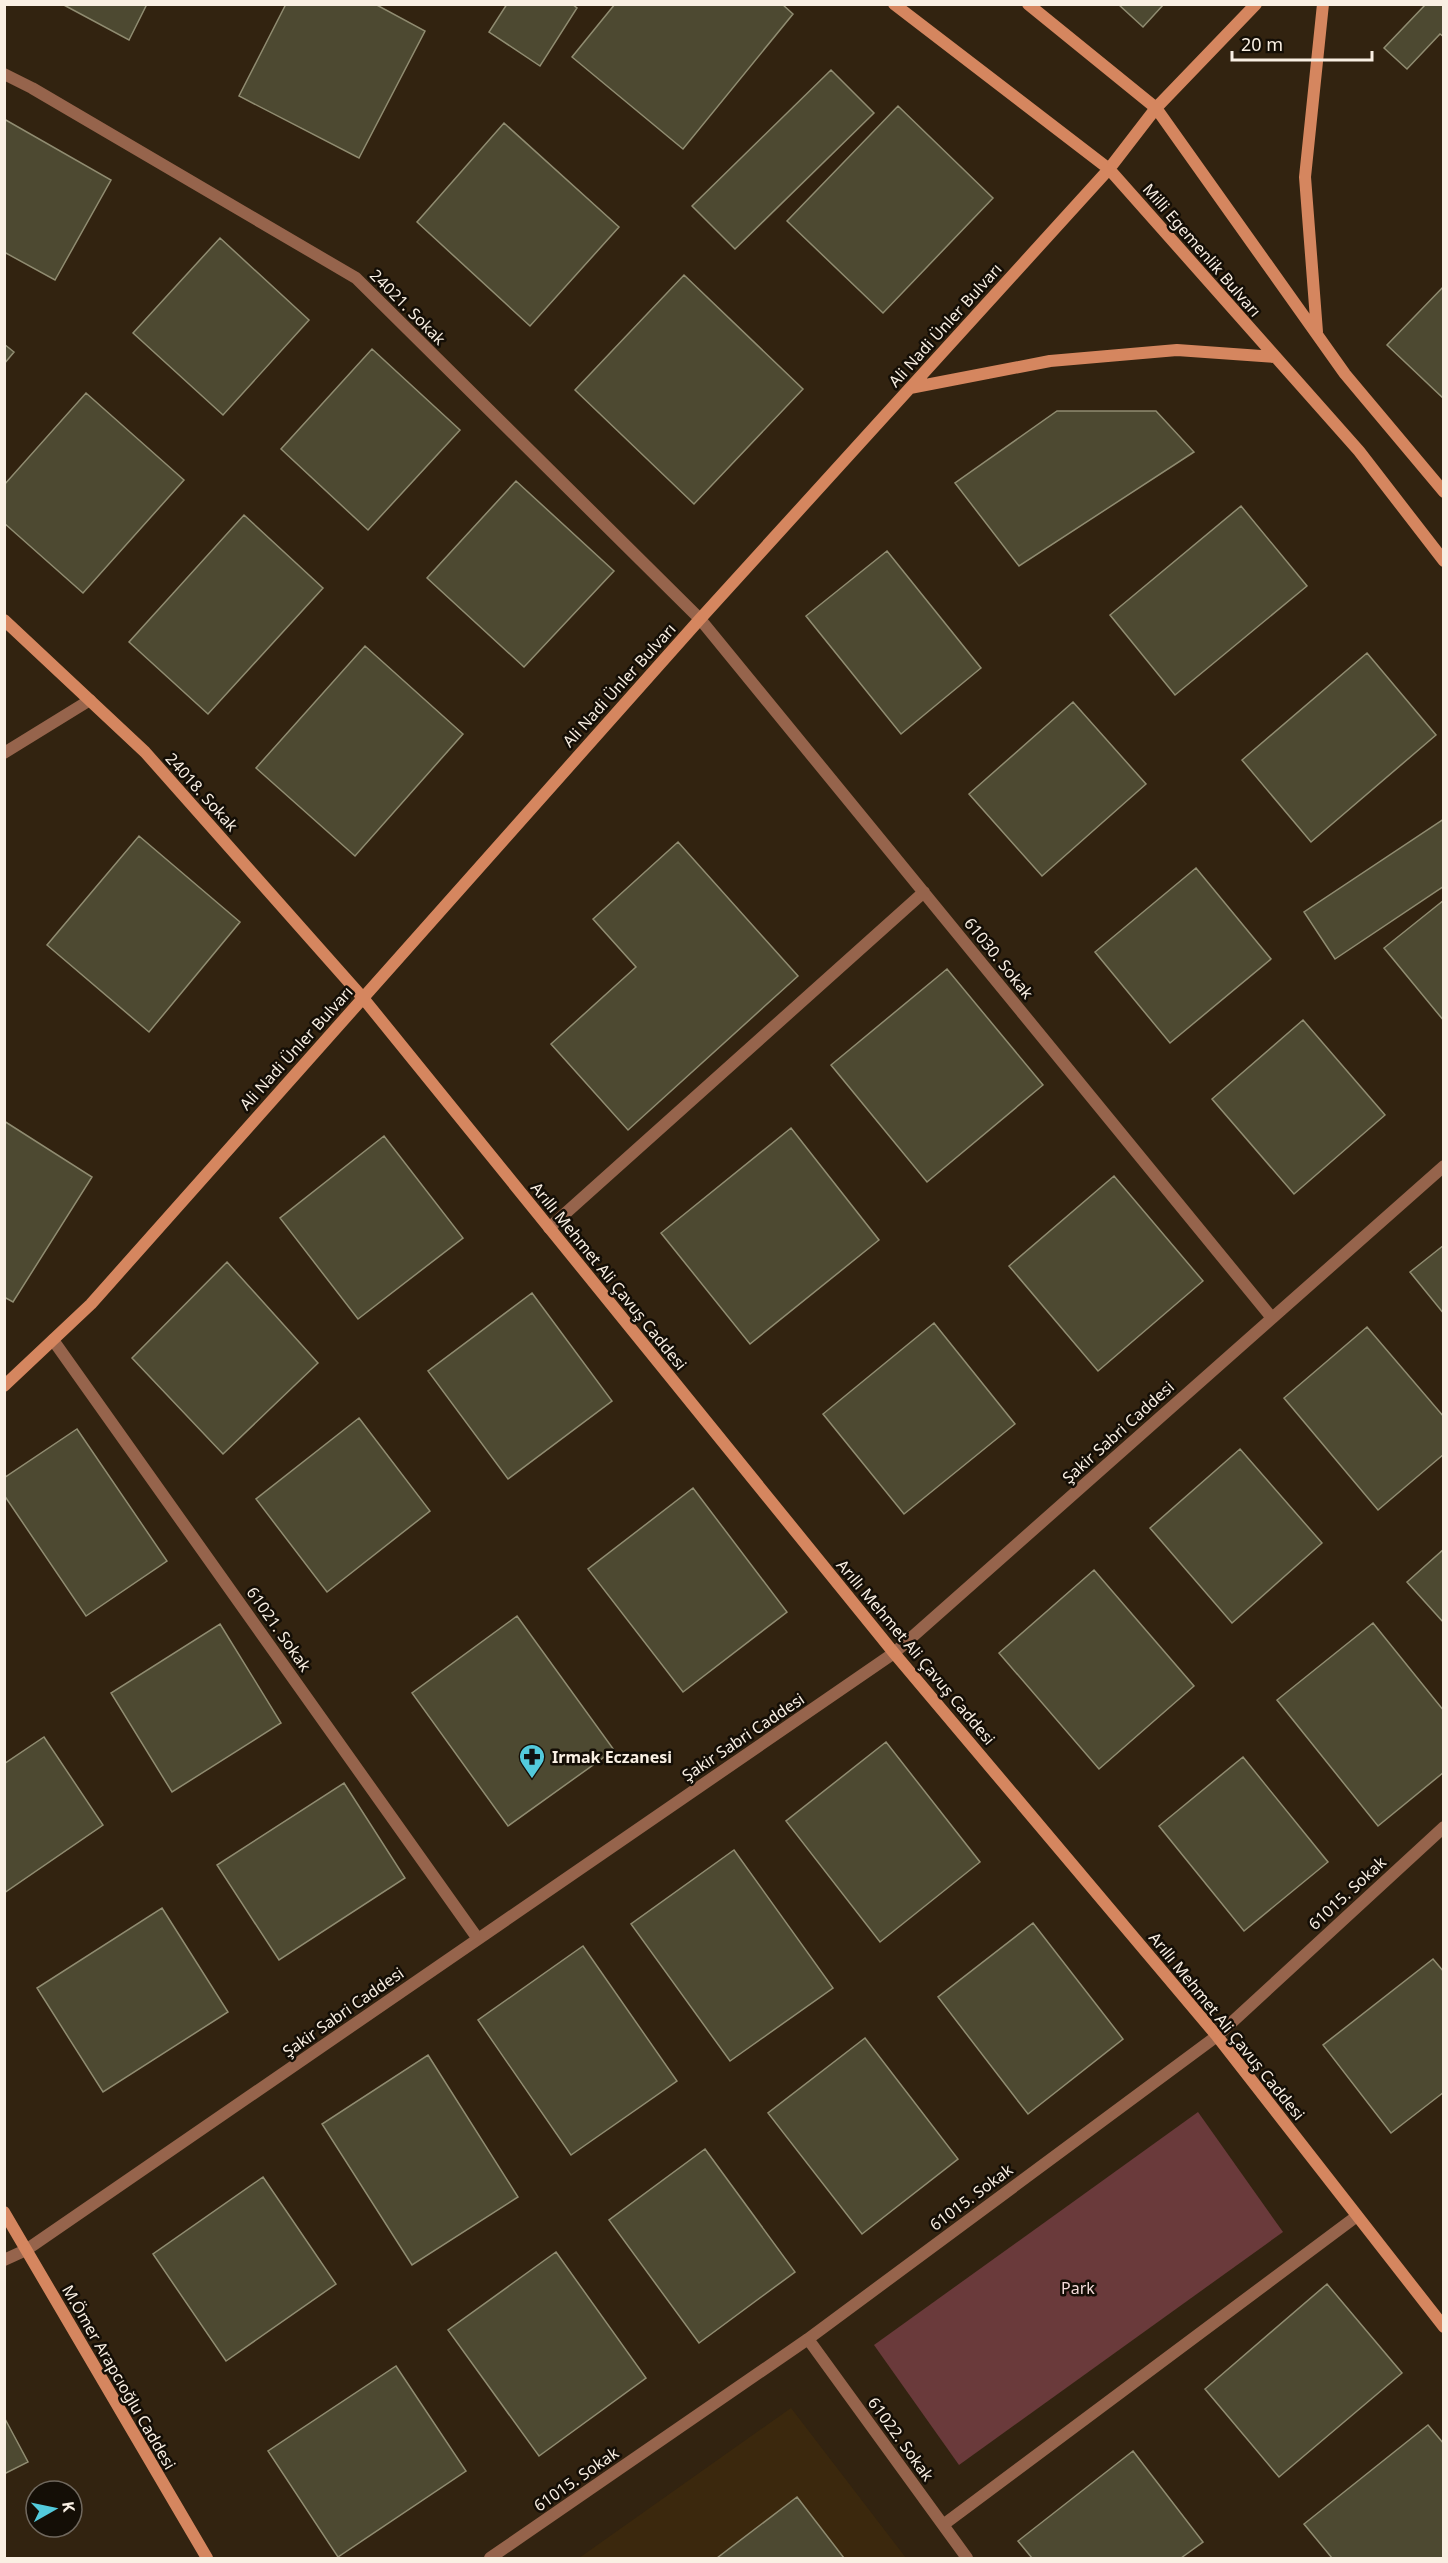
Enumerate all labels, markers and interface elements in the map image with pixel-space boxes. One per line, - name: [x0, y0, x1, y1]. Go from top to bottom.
- scale bar: [1232, 24, 1372, 62]
- text: 20 m: [1241, 32, 1283, 56]
- street label: Milli Egemenlik Bulvarı: [1138, 179, 1266, 321]
- street label: Ali Nadi Ünler Bulvarı: [883, 258, 1007, 392]
- street label: 24021. Sokak: [365, 264, 451, 350]
- street label: Ali Nadi Ünler Bulvarı: [557, 618, 681, 752]
- street label: 24018. Sokak: [161, 748, 244, 836]
- street label: 61030. Sokak: [959, 913, 1039, 1004]
- street label: Ali Nadi Ünler Bulvarı: [234, 981, 358, 1115]
- street label: Arıllı Mehmet Ali Çavuş Caddesi: [526, 1177, 692, 1375]
- street label: Şakir Sabri Caddesi: [1057, 1376, 1179, 1488]
- street label: Arıllı Mehmet Ali Çavuş Caddesi: [832, 1555, 1000, 1749]
- street label: 61021. Sokak: [242, 1582, 317, 1676]
- street label: Şakir Sabri Caddesi: [677, 1688, 809, 1786]
- pharmacy icon: Irmak Eczanesi: [517, 1742, 547, 1780]
- place label: Irmak Eczanesi: [552, 1746, 672, 1768]
- street label: 61015. Sokak: [1303, 1851, 1391, 1935]
- street label: Arıllı Mehmet Ali Çavuş Caddesi: [1144, 1927, 1310, 2125]
- street label: Şakir Sabri Caddesi: [278, 1962, 408, 2062]
- street label: 61015. Sokak: [925, 2158, 1017, 2235]
- park label: Park: [1061, 2277, 1095, 2299]
- street label: M.Ömer Arapcıoğlu Caddesi: [57, 2281, 181, 2473]
- street label: 61022. Sokak: [863, 2393, 939, 2486]
- street label: 61015. Sokak: [529, 2441, 623, 2516]
- north arrow: [24, 2479, 84, 2539]
- text: K: [57, 2500, 81, 2514]

